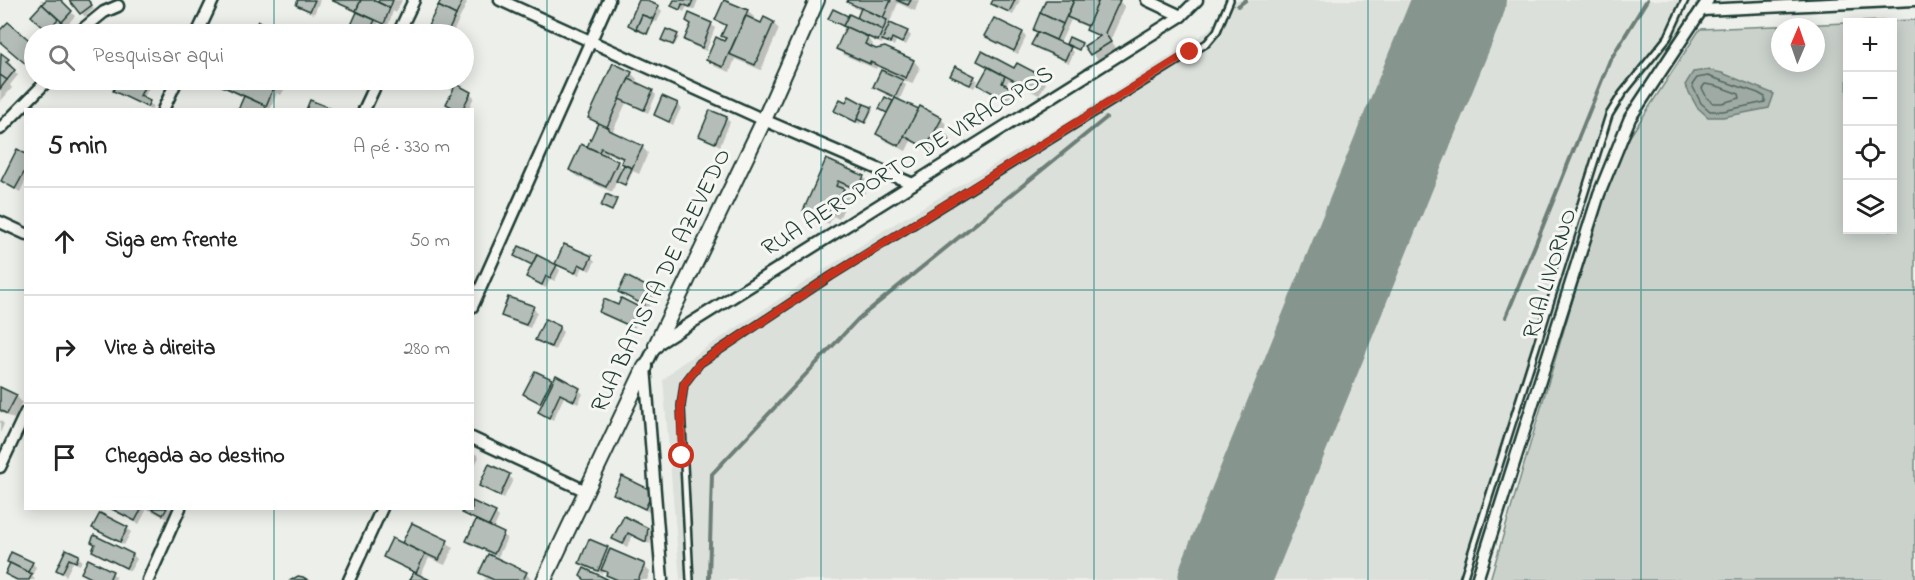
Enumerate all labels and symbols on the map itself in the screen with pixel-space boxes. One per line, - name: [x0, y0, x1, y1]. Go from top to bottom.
- north arrow: [1771, 18, 1825, 72]
- route end: [1176, 38, 1202, 64]
- street label: RUA AEROPORTO DE VIRACOPOS: [755, 57, 1061, 267]
- street label: RUA BATISTA DE AZEVEDO: [583, 143, 741, 419]
- street label: RUA LIVORNO: [1515, 205, 1587, 343]
- route start: [668, 442, 694, 468]

